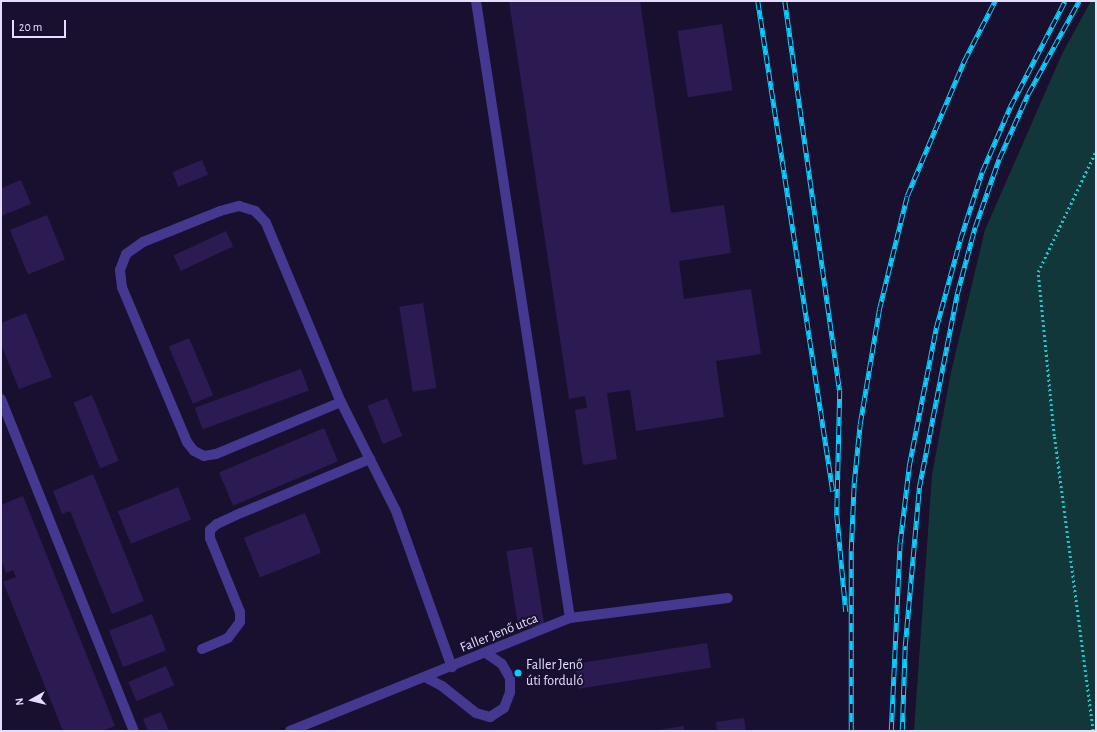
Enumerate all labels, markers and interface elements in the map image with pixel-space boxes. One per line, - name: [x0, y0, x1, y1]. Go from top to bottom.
- scale bar: [14, 12, 68, 38]
- text: 20 m: [19, 21, 42, 33]
- street label: Faller Jenő utca: [458, 610, 540, 656]
- place label: Faller Jenő úti forduló: [526, 657, 583, 690]
- marker: Faller Jenő úti forduló: [513, 668, 523, 678]
- north arrow: [12, 680, 52, 720]
- text: N: [14, 697, 26, 706]

